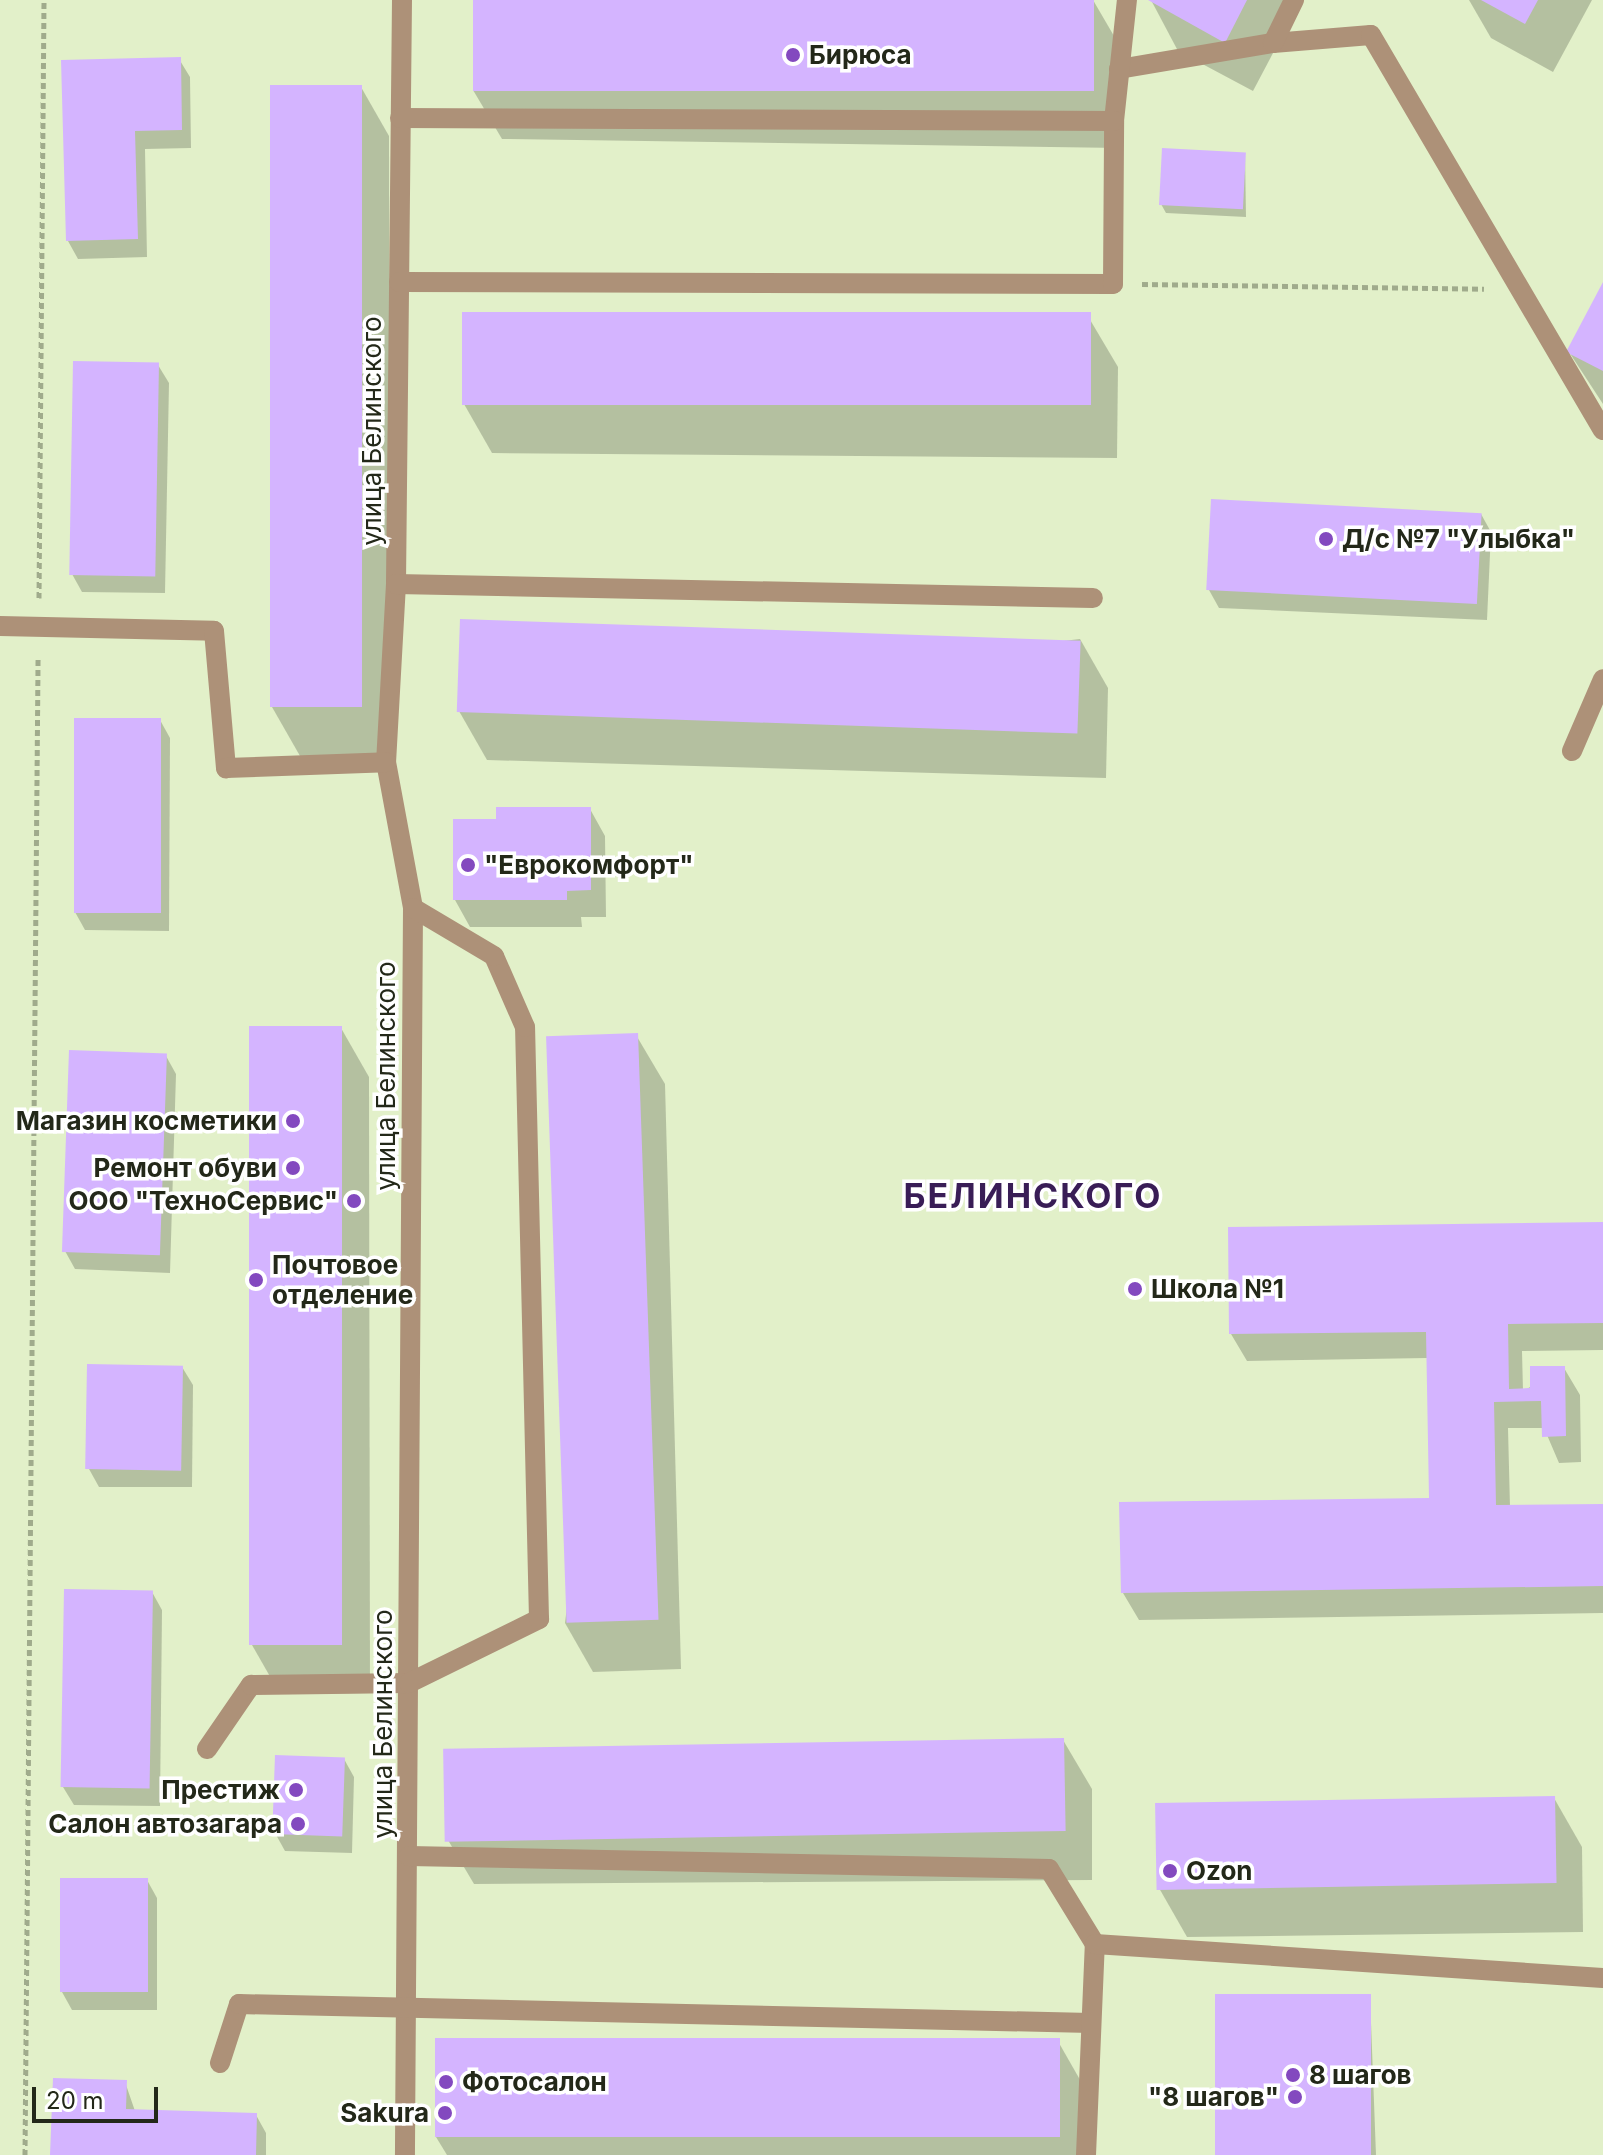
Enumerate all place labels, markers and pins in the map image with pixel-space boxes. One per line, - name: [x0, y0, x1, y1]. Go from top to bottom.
- place label: Бирюса: [809, 39, 912, 71]
- marker: Бирюса: [784, 46, 802, 64]
- place label: Д/с №7 "Улыбка": [1342, 523, 1575, 555]
- marker: Д/с №7 "Улыбка": [1317, 530, 1335, 548]
- place label: "Еврокомфорт": [484, 849, 694, 881]
- marker: "Еврокомфорт": [459, 856, 477, 874]
- place label: Магазин косметики: [16, 1105, 277, 1137]
- marker: Магазин косметики: [284, 1112, 302, 1130]
- place label: Ремонт обуви: [94, 1152, 277, 1184]
- marker: Ремонт обуви: [284, 1159, 302, 1177]
- place label: ООО "ТехноСервис": [68, 1185, 338, 1217]
- marker: ООО "ТехноСервис": [345, 1192, 363, 1210]
- place label: Почтовое отделение: [272, 1249, 413, 1310]
- marker: Почтовое отделение: [247, 1271, 265, 1289]
- place label: Школа №1: [1151, 1273, 1284, 1305]
- marker: Школа №1: [1126, 1280, 1144, 1298]
- place label: Престиж: [161, 1774, 280, 1806]
- marker: Престиж: [287, 1781, 305, 1799]
- place label: Салон автозагара: [48, 1808, 282, 1840]
- marker: Салон автозагара: [289, 1815, 307, 1833]
- place label: Ozon: [1186, 1855, 1253, 1887]
- marker: Ozon: [1161, 1862, 1179, 1880]
- place label: 8 шагов: [1309, 2059, 1412, 2091]
- place label: Фотосалон: [462, 2066, 607, 2098]
- marker: 8 шагов: [1284, 2066, 1302, 2084]
- marker: Фотосалон: [437, 2073, 455, 2091]
- place label: "8 шагов": [1148, 2081, 1279, 2113]
- marker: "8 шагов": [1286, 2088, 1304, 2106]
- place label: Sakura: [340, 2097, 429, 2129]
- marker: Sakura: [436, 2104, 454, 2122]

